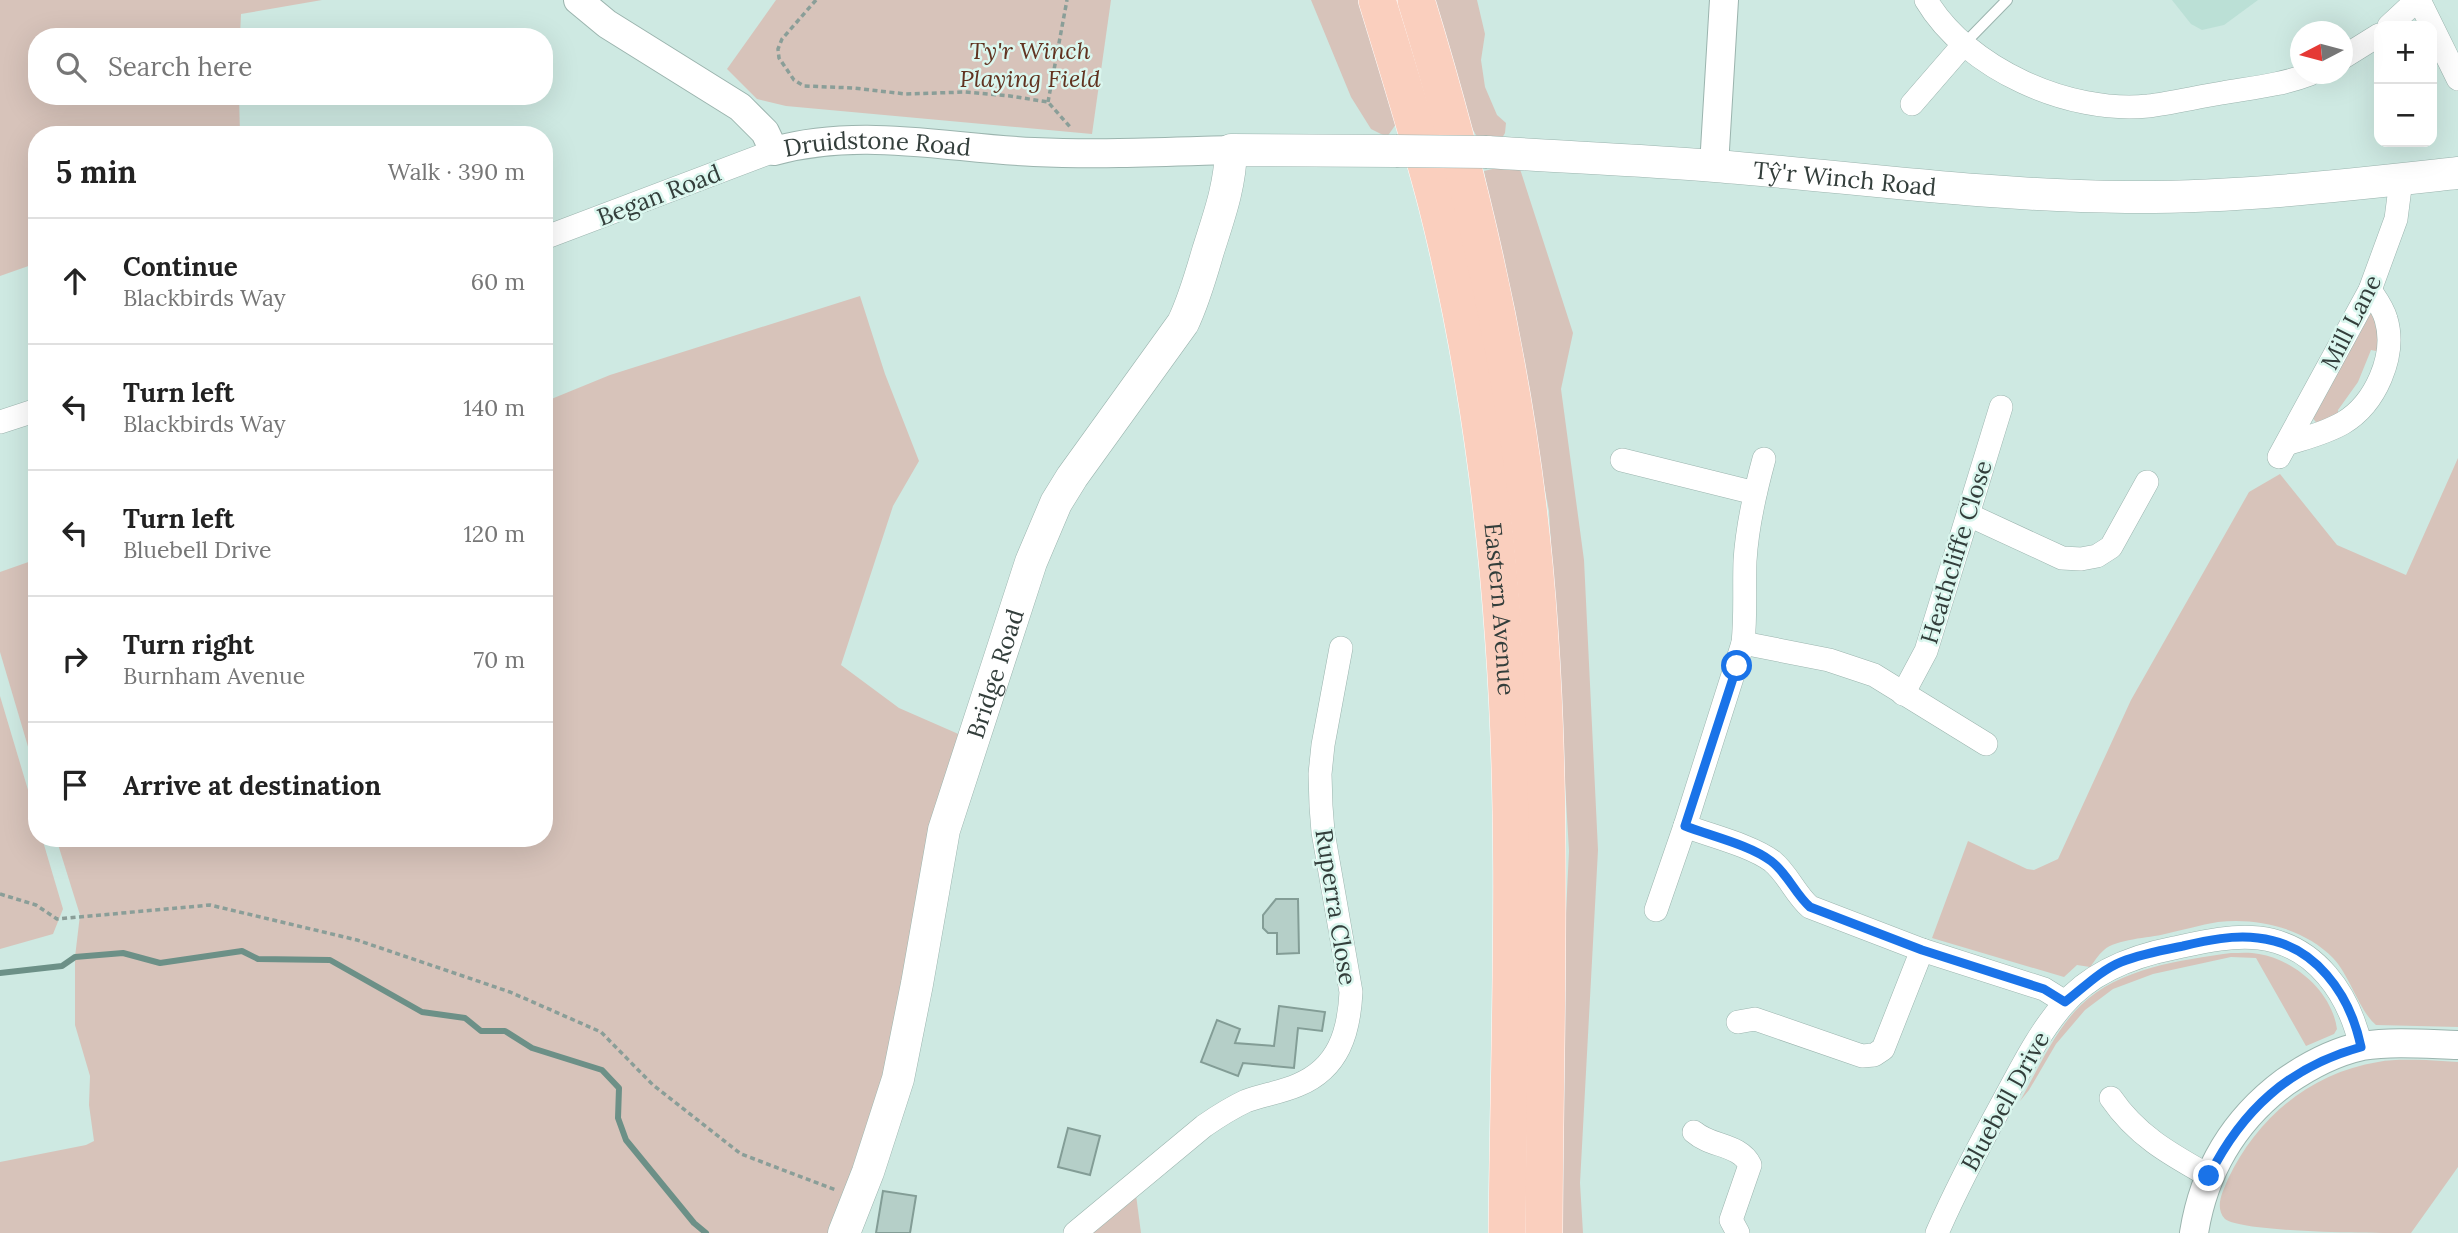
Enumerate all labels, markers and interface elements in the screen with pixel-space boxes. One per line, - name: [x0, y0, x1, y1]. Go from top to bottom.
- north arrow: [2290, 21, 2353, 84]
- map controls: [2374, 21, 2437, 147]
- button: +: [2374, 21, 2437, 84]
- search box: [28, 28, 553, 105]
- park label: Ty'r Winch Playing Field: [960, 35, 1101, 94]
- icon: search: [52, 48, 90, 86]
- text: Search here: [108, 50, 252, 83]
- button: −: [2374, 84, 2437, 147]
- street label: Druidstone Road: [781, 124, 972, 163]
- text: 5 min: [56, 153, 137, 191]
- street label: Tŷ'r Winch Road: [1752, 154, 1938, 202]
- text: Walk · 390 m: [388, 157, 525, 186]
- street label: Began Road: [593, 157, 725, 233]
- text: Continue: [123, 250, 238, 283]
- icon: ahead: [56, 262, 94, 300]
- text: 60 m: [471, 267, 525, 296]
- street label: Mill Lane: [2314, 269, 2388, 375]
- text: Blackbirds Way: [123, 283, 286, 312]
- text: Turn left: [123, 376, 234, 409]
- icon: left: [56, 388, 94, 426]
- text: 140 m: [463, 393, 525, 422]
- text: Blackbirds Way: [123, 409, 286, 438]
- street label: Heathcliffe Close: [1913, 457, 1999, 647]
- text: Turn left: [123, 502, 234, 535]
- icon: left: [56, 514, 94, 552]
- text: 120 m: [463, 519, 525, 548]
- street label: Eastern Avenue: [1478, 521, 1523, 696]
- text: Bluebell Drive: [123, 535, 272, 564]
- street label: Bridge Road: [959, 605, 1030, 742]
- text: Turn right: [123, 628, 254, 661]
- icon: right: [56, 640, 94, 678]
- text: 70 m: [474, 645, 525, 674]
- route start: [1721, 650, 1752, 681]
- text: Burnham Avenue: [123, 661, 305, 690]
- icon: arrive: [56, 766, 94, 804]
- text: Arrive at destination: [123, 769, 381, 802]
- street label: Ruperra Close: [1308, 827, 1364, 987]
- street label: Bluebell Drive: [1954, 1026, 2056, 1176]
- route end: [2193, 1160, 2224, 1191]

